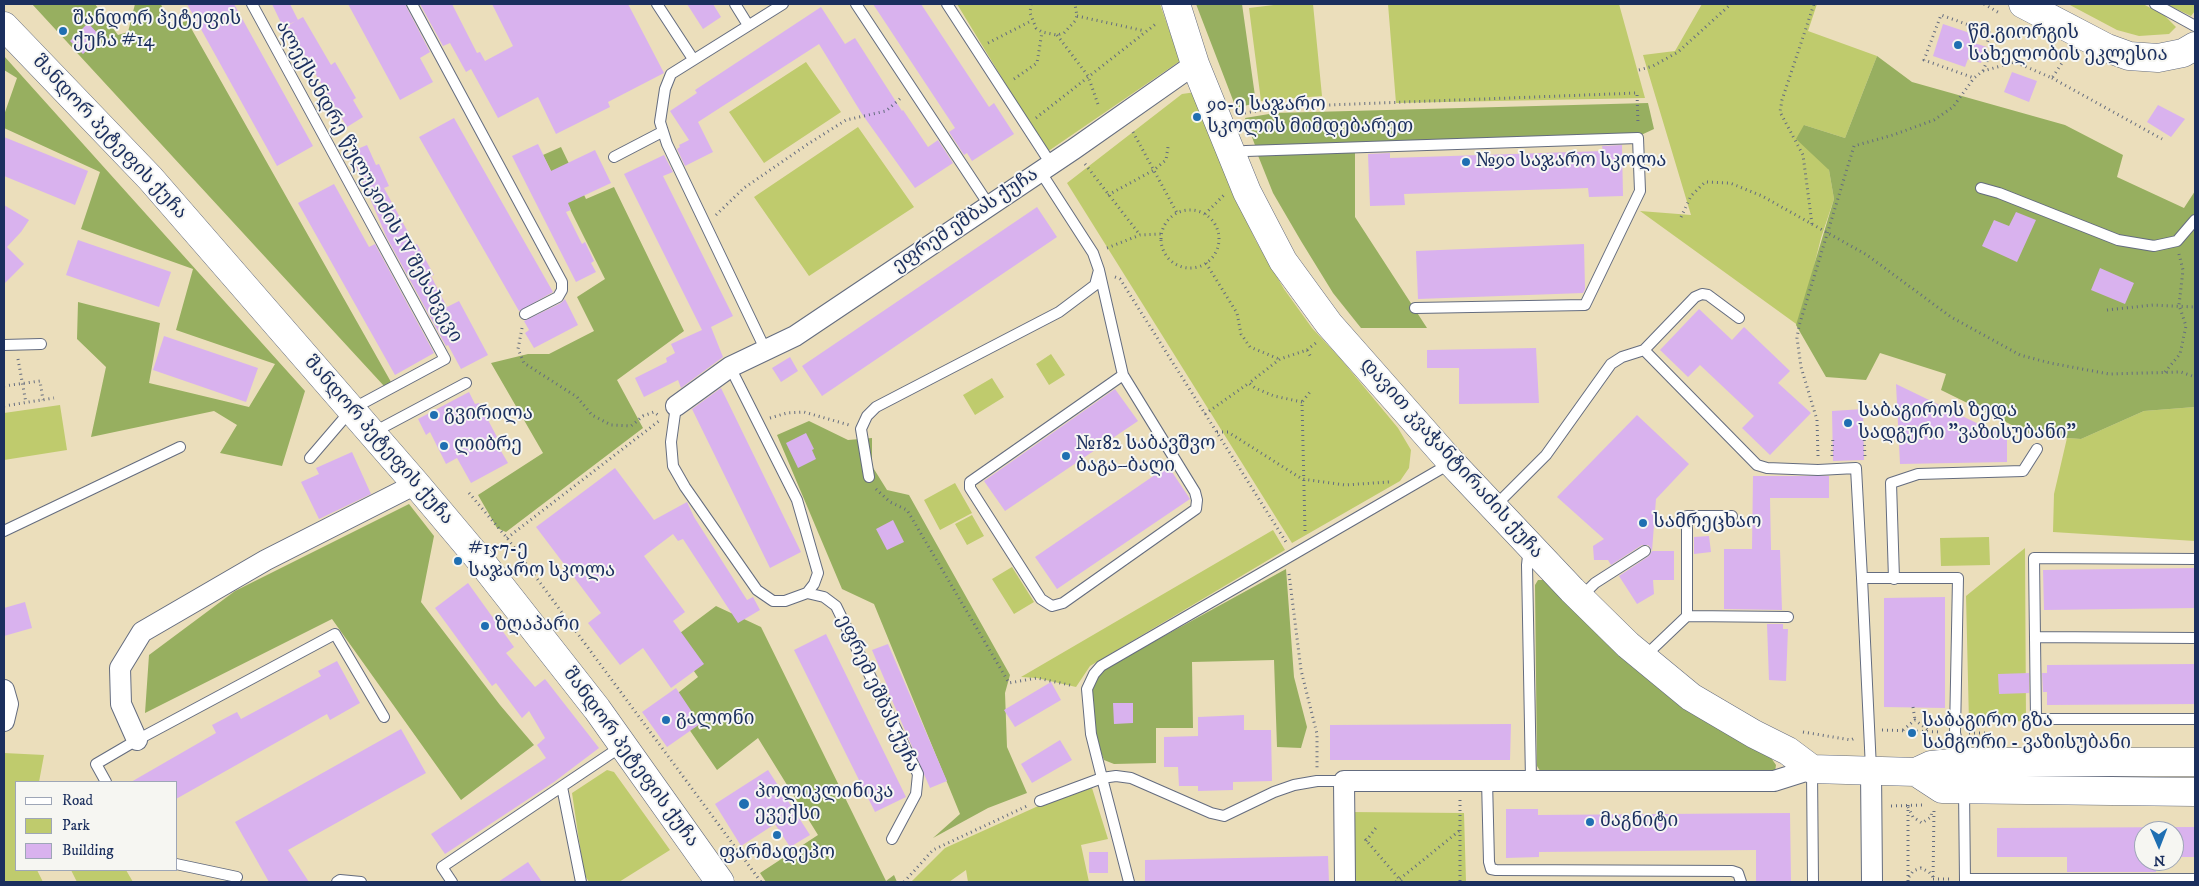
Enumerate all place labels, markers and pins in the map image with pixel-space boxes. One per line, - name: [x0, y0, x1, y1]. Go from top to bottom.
- place label: შანდორ პეტეფის ქუჩა #14: [73, 9, 241, 53]
- place label: წმ.გიორგის სახელობის ეკლესია: [1968, 23, 2168, 67]
- marker: შანდორ პეტეფის ქუჩა #14: [57, 25, 69, 37]
- marker: წმ.გიორგის სახელობის ეკლესია: [1952, 39, 1964, 51]
- place label: 90-ე საჯარო სკოლის მიმდებარეთ: [1207, 95, 1413, 139]
- marker: 90-ე საჯარო სკოლის მიმდებარეთ: [1191, 111, 1203, 123]
- place label: №90 საჯარო სკოლა: [1476, 151, 1667, 173]
- marker: №90 საჯარო სკოლა: [1460, 156, 1472, 168]
- place label: საბაგიროს ზედა სადგური "ვაზისუბანი": [1858, 401, 2076, 445]
- place label: გვირილა: [444, 404, 533, 426]
- marker: გვირილა: [428, 409, 440, 421]
- marker: საბაგიროს ზედა სადგური "ვაზისუბანი": [1842, 417, 1854, 429]
- place label: №182 საბავშვო ბაგა–ბაღი: [1076, 434, 1215, 478]
- place label: ლიბრე: [454, 435, 522, 457]
- marker: ლიბრე: [438, 440, 450, 452]
- marker: №182 საბავშვო ბაგა–ბაღი: [1060, 450, 1072, 462]
- place label: სამრეცხაო: [1653, 512, 1762, 534]
- marker: სამრეცხაო: [1637, 517, 1649, 529]
- place label: #157-ე საჯარო სკოლა: [468, 539, 615, 583]
- marker: #157-ე საჯარო სკოლა: [452, 555, 464, 567]
- place label: ზღაპარი: [495, 615, 579, 637]
- marker: ზღაპარი: [479, 620, 491, 632]
- place label: გალონი: [676, 709, 754, 731]
- place label: საბაგირო გზა სამგორი - ვაზისუბანი: [1922, 711, 2131, 755]
- marker: გალონი: [660, 714, 672, 726]
- marker: საბაგირო გზა სამგორი - ვაზისუბანი: [1906, 727, 1918, 739]
- place label: პოლიკლინიკა ევექსი: [755, 782, 893, 826]
- marker: პოლიკლინიკა ევექსი: [737, 797, 751, 811]
- place label: მაგნიტი: [1600, 811, 1678, 833]
- marker: მაგნიტი: [1584, 816, 1596, 828]
- marker: ფარმადეპო: [771, 829, 783, 841]
- place label: ფარმადეპო: [719, 843, 835, 865]

